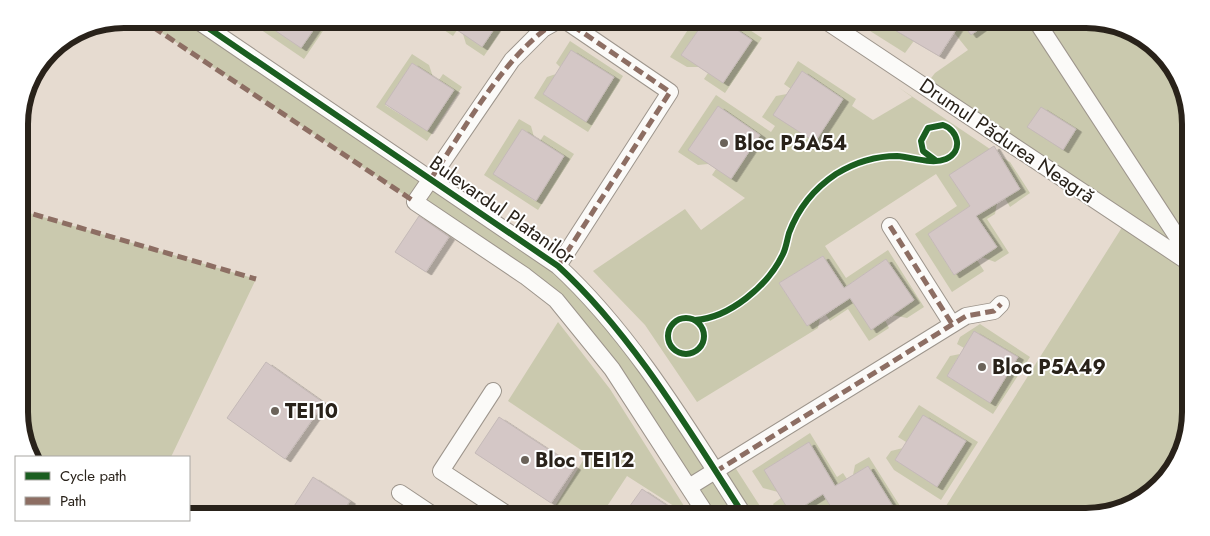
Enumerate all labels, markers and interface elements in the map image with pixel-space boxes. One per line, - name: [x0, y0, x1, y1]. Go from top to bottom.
- street label: Drumul Pădurea Neagră: [913, 71, 1101, 211]
- place label: Bloc P5A54: [734, 129, 847, 158]
- marker: Bloc P5A54: [718, 137, 730, 149]
- street label: Bulevardul Platanilor: [423, 149, 581, 271]
- place label: Bloc P5A49: [992, 353, 1106, 382]
- marker: Bloc P5A49: [976, 361, 988, 373]
- place label: TEI10: [285, 397, 338, 426]
- marker: TEI10: [269, 405, 281, 417]
- place label: Bloc TEI12: [535, 446, 634, 475]
- marker: Bloc TEI12: [519, 454, 531, 466]
- legend: [15, 456, 190, 521]
- text: Cycle path: [60, 465, 127, 487]
- text: Path: [60, 490, 86, 512]

